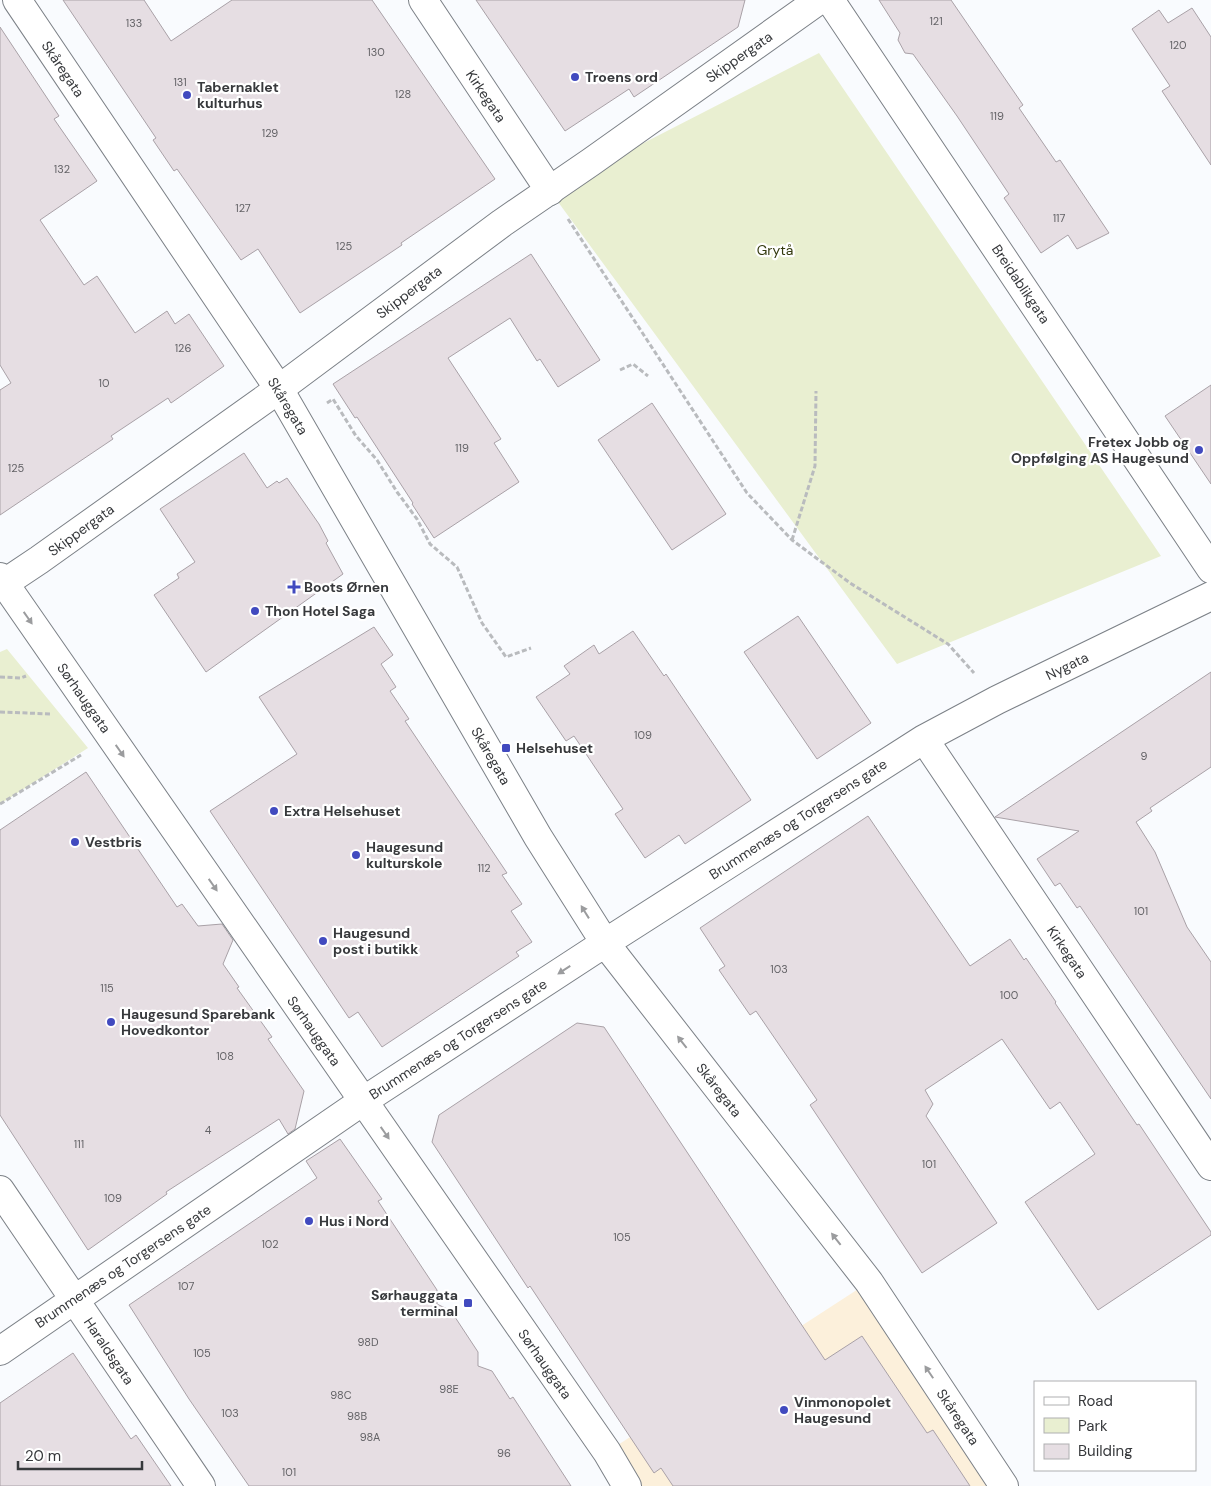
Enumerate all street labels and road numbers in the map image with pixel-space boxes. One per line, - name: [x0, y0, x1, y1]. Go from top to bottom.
- street label: Skippergata: [702, 27, 776, 87]
- street label: Skåregata: [38, 37, 88, 101]
- street label: Kirkegata: [462, 66, 510, 126]
- street label: Breidablikgata: [988, 241, 1054, 327]
- street label: Skippergata: [373, 262, 445, 322]
- street label: Skåregata: [264, 374, 312, 438]
- street label: Skippergata: [44, 500, 118, 560]
- street label: Nygata: [1043, 648, 1091, 684]
- street label: Sørhauggata: [53, 659, 115, 737]
- street label: Skåregata: [467, 724, 515, 788]
- street label: Brummenæs og Torgersens gate: [706, 755, 890, 883]
- street label: Kirkegata: [1043, 922, 1091, 982]
- street label: Brummenæs og Torgersens gate: [366, 975, 550, 1103]
- street label: Sørhauggata: [283, 992, 345, 1070]
- street label: Skåregata: [692, 1059, 746, 1121]
- street label: Brummenæs og Torgersens gate: [32, 1200, 214, 1332]
- street label: Haraldsgata: [80, 1314, 138, 1388]
- street label: Sørhauggata: [514, 1325, 576, 1403]
- street label: Skåregata: [933, 1385, 983, 1449]

